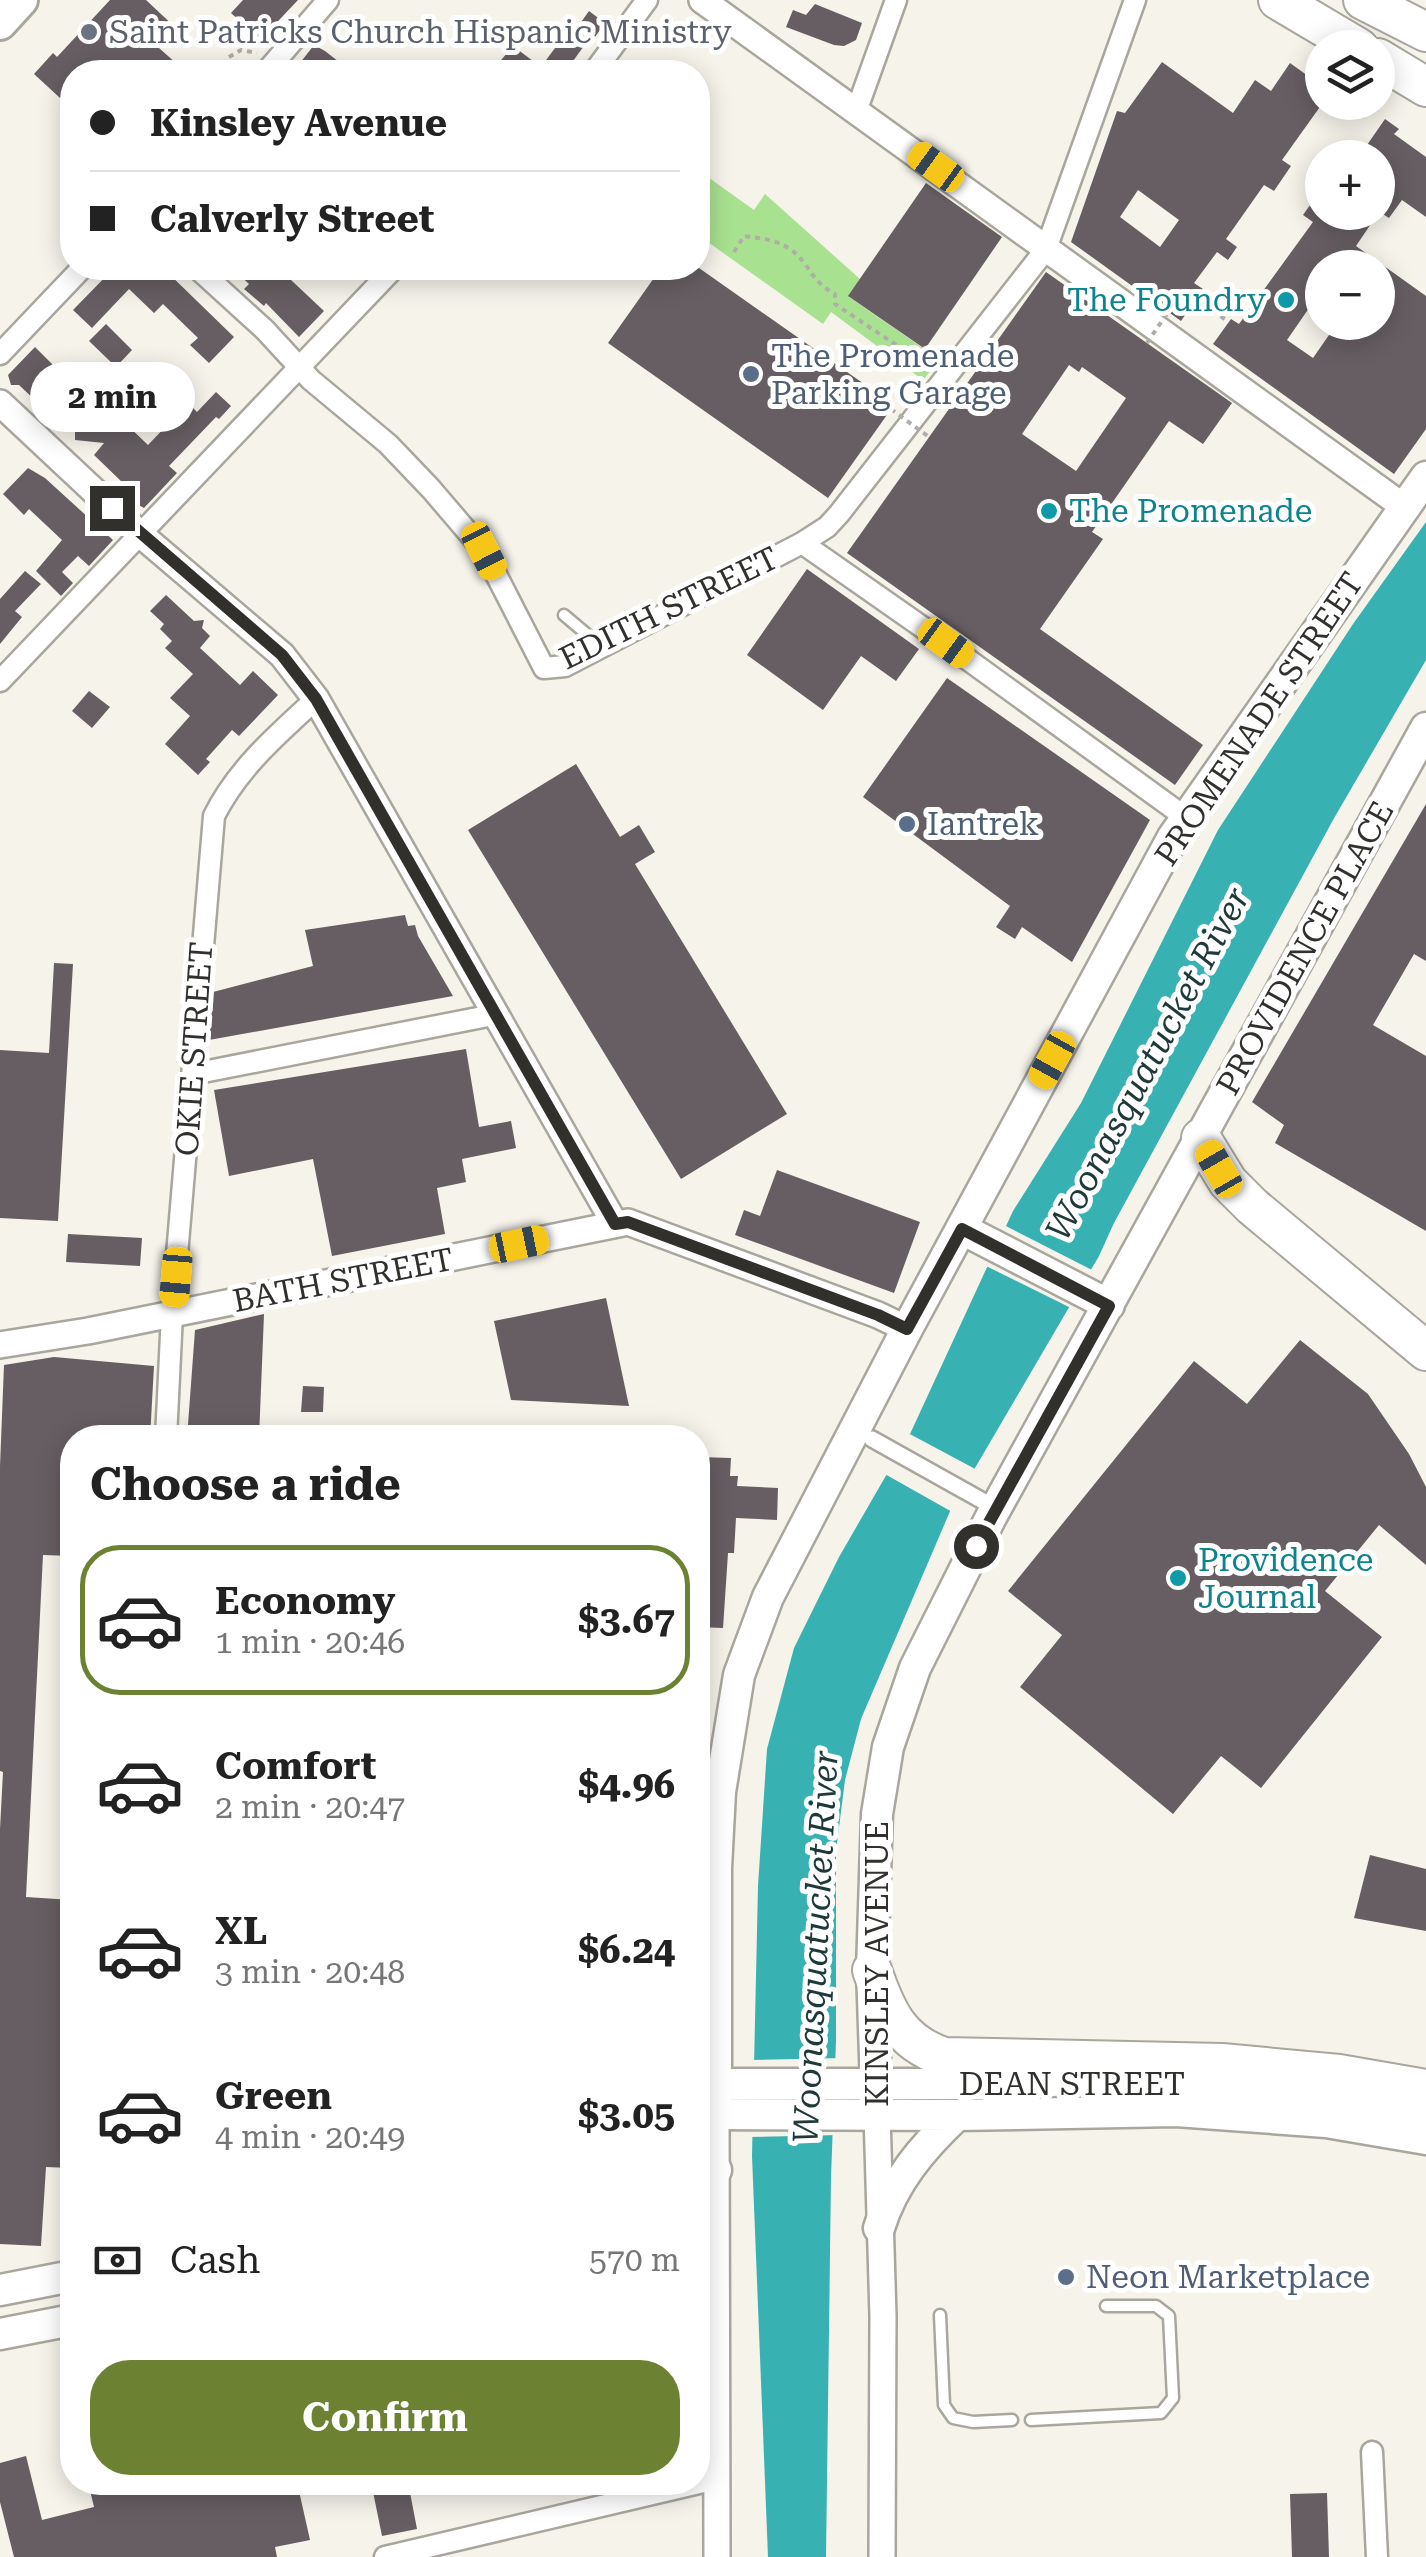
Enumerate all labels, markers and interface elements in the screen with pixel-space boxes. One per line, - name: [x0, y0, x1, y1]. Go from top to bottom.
- place label: Saint Patricks Church Hispanic Ministry: [109, 13, 732, 51]
- marker: Saint Patricks Church Hispanic Ministry: [78, 21, 100, 43]
- map controls: [1305, 30, 1395, 340]
- button: layers: [1305, 30, 1395, 120]
- text: Kinsley Avenue: [150, 101, 447, 145]
- car: [903, 137, 969, 197]
- button: +: [1305, 140, 1395, 230]
- text: Calverly Street: [150, 197, 434, 241]
- button: −: [1305, 250, 1395, 340]
- place label: The Foundry: [1067, 281, 1266, 319]
- marker: The Foundry: [1275, 289, 1297, 311]
- place label: The Promenade Parking Garage: [771, 337, 1014, 412]
- callout: 2 min: [29, 363, 194, 433]
- marker: The Promenade Parking Garage: [740, 363, 762, 385]
- text: 2 min: [68, 378, 157, 416]
- route end: [90, 486, 135, 531]
- place label: The Promenade: [1069, 492, 1312, 530]
- marker: The Promenade: [1038, 500, 1060, 522]
- car: [457, 517, 511, 585]
- street label: EDITH STREET: [553, 539, 785, 677]
- street label: PROMENADE STREET: [1147, 565, 1371, 873]
- car: [913, 613, 979, 673]
- street label: PROVIDENCE PLACE: [1209, 795, 1401, 1101]
- place label: Iantrek: [927, 805, 1039, 843]
- marker: Iantrek: [896, 813, 918, 835]
- water label: Woonasquatucket River: [1037, 880, 1259, 1248]
- street label: OKIE STREET: [168, 941, 220, 1157]
- car: [1024, 1026, 1080, 1094]
- car: [1191, 1136, 1247, 1202]
- car: [487, 1223, 551, 1265]
- street label: BATH STREET: [229, 1240, 457, 1320]
- car: [158, 1246, 194, 1308]
- text: Choose a ride: [90, 1458, 401, 1511]
- route start: [954, 1524, 999, 1569]
- place label: Providence Journal: [1198, 1541, 1373, 1616]
- marker: Providence Journal: [1167, 1567, 1189, 1589]
- icon: car: [95, 1575, 185, 1665]
- text: Economy: [215, 1579, 395, 1623]
- text: $3.67: [578, 1598, 675, 1642]
- text: 1 min · 20:46: [215, 1623, 405, 1661]
- icon: car: [95, 1740, 185, 1830]
- text: Comfort: [215, 1744, 376, 1788]
- water label: Woonasquatucket River: [785, 1749, 847, 2145]
- text: $4.96: [578, 1763, 675, 1807]
- text: 2 min · 20:47: [215, 1788, 405, 1826]
- street label: KINSLEY AVENUE: [858, 1821, 896, 2107]
- icon: car: [95, 1905, 185, 1995]
- text: XL: [215, 1909, 267, 1953]
- text: $6.24: [578, 1928, 675, 1972]
- text: 3 min · 20:48: [215, 1953, 405, 1991]
- street label: DEAN STREET: [959, 2065, 1185, 2103]
- icon: car: [95, 2070, 185, 2160]
- text: Green: [215, 2074, 332, 2118]
- text: $3.05: [578, 2093, 675, 2137]
- text: 4 min · 20:49: [215, 2118, 405, 2156]
- icon: cash: [90, 2233, 145, 2288]
- text: Cash: [170, 2238, 260, 2282]
- text: 570 m: [589, 2241, 680, 2279]
- place label: Neon Marketplace: [1086, 2258, 1370, 2296]
- marker: Neon Marketplace: [1055, 2266, 1077, 2288]
- button: Confirm: [90, 2360, 680, 2475]

